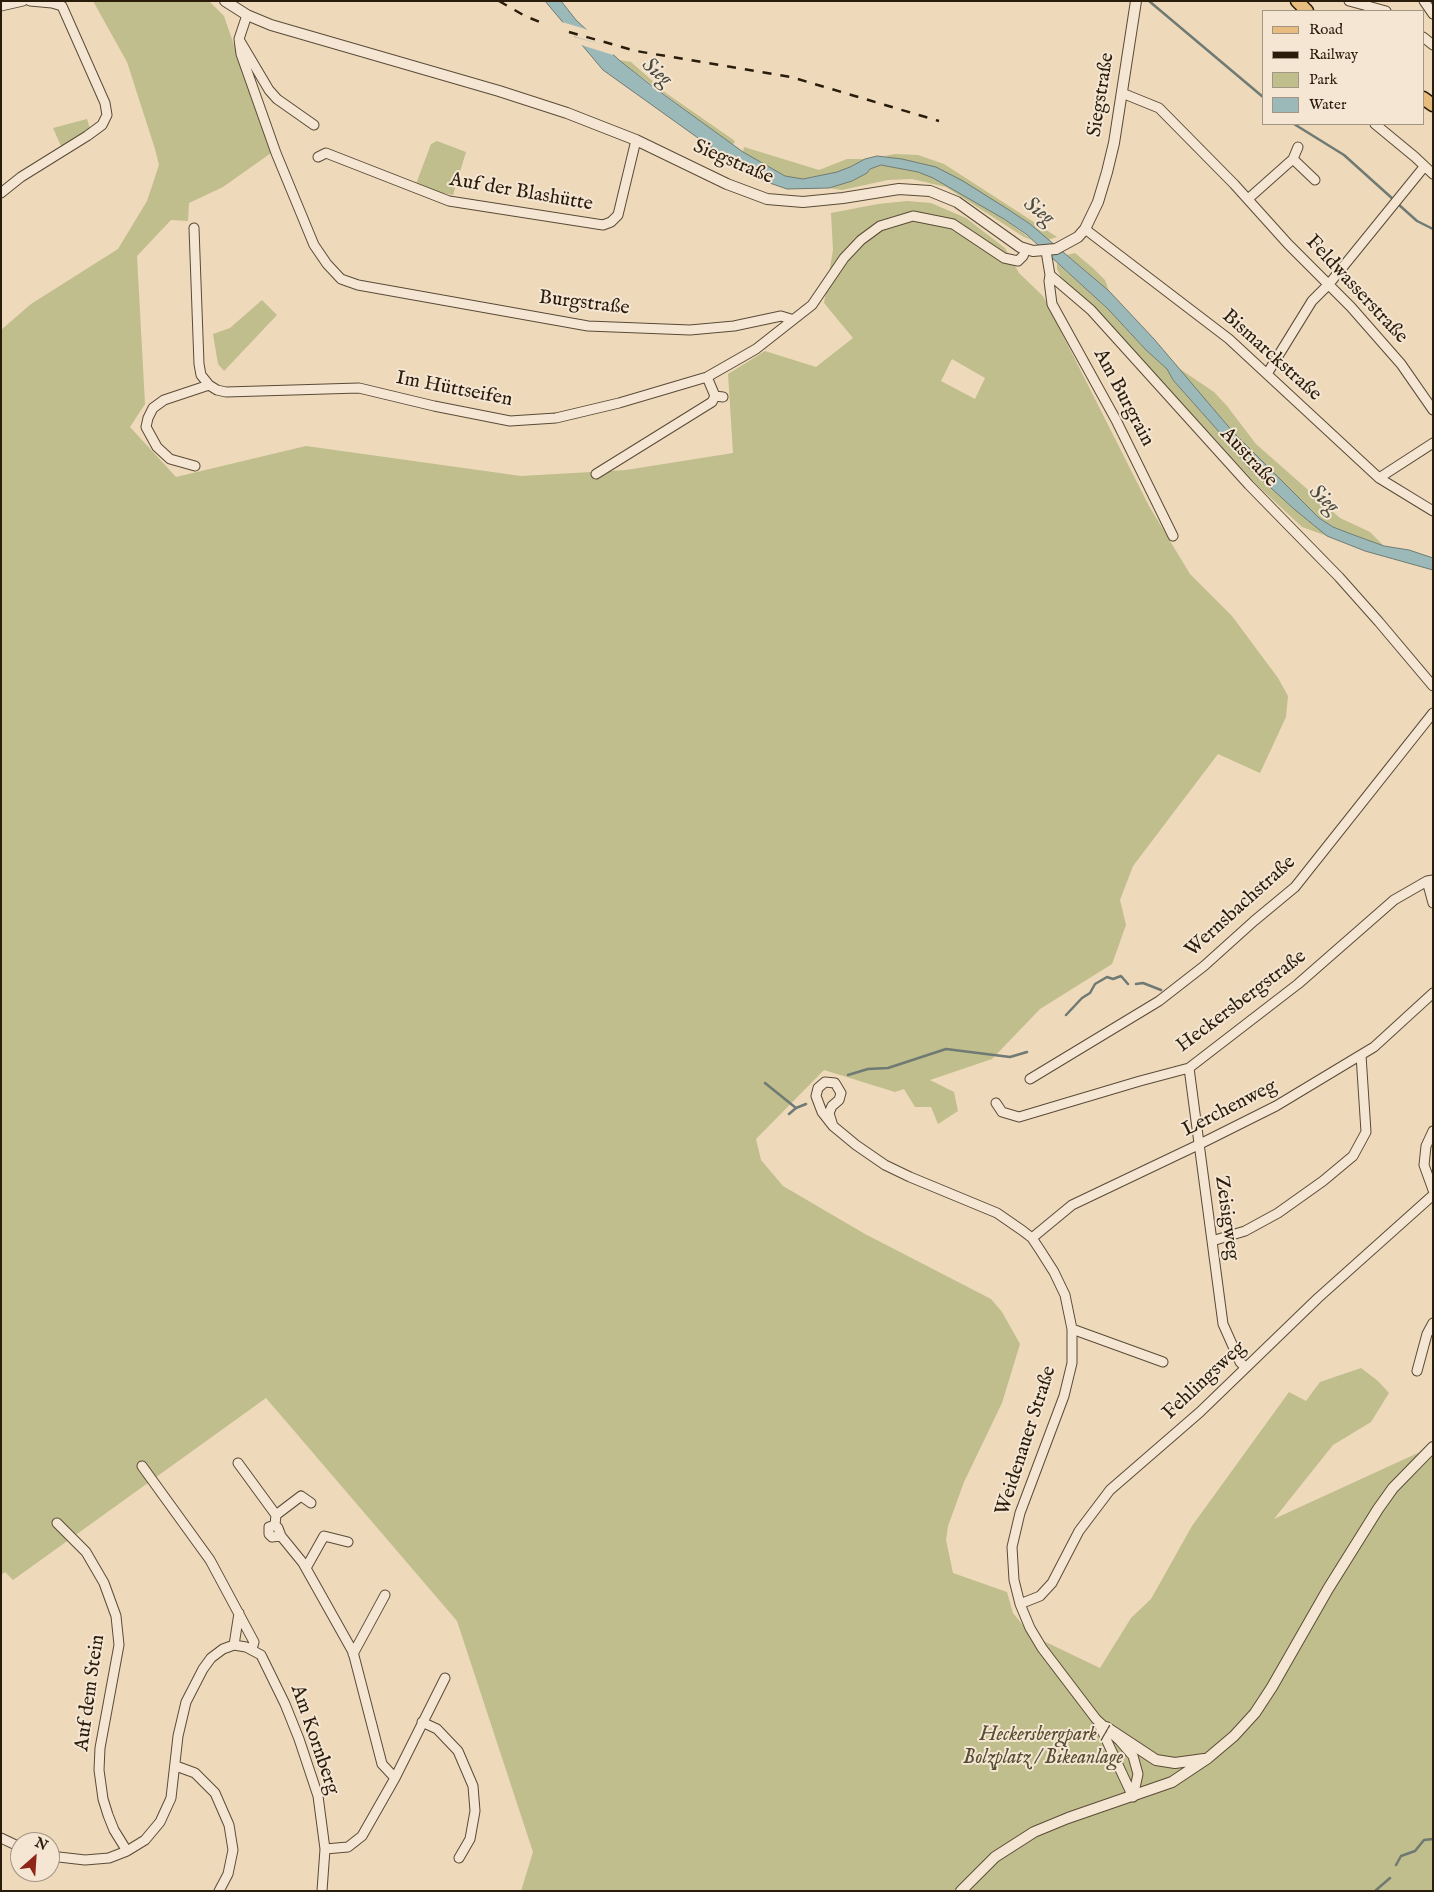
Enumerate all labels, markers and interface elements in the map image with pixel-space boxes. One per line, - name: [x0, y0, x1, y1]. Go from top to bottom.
- legend: [1262, 10, 1424, 125]
- text: Road: [1309, 20, 1343, 39]
- text: Railway: [1309, 45, 1358, 64]
- street label: Siegstraße: [1084, 51, 1120, 139]
- water label: Sieg: [636, 53, 676, 93]
- text: Park: [1309, 70, 1338, 89]
- text: Water: [1309, 95, 1346, 114]
- street label: Siegstraße: [689, 135, 777, 191]
- street label: Auf der Blashütte: [447, 169, 595, 217]
- water label: Sieg: [1018, 192, 1058, 232]
- street label: Feldwasserstraße: [1300, 231, 1412, 349]
- street label: Burgstraße: [537, 287, 631, 321]
- street label: Bismarckstraße: [1216, 305, 1326, 407]
- street label: Am Burgrain: [1087, 345, 1159, 451]
- street label: Im Hüttseifen: [394, 367, 514, 413]
- street label: Austraße: [1214, 423, 1282, 493]
- water label: Sieg: [1303, 480, 1343, 520]
- street label: Wernsbachstraße: [1181, 851, 1301, 963]
- street label: Heckersbergstraße: [1172, 945, 1312, 1059]
- street label: Lerchenweg: [1179, 1075, 1281, 1143]
- street label: Zeisigweg: [1208, 1174, 1244, 1262]
- street label: Fehlingsweg: [1158, 1336, 1252, 1426]
- street label: Weidenauer Straße: [992, 1363, 1062, 1519]
- street label: Auf dem Stein: [71, 1633, 111, 1753]
- street label: Am Kornberg: [284, 1682, 344, 1798]
- park label: Heckersbergpark / Bolzplatz / Bikeanlage: [963, 1724, 1123, 1771]
- north arrow: [10, 1832, 60, 1882]
- text: N: [32, 1834, 51, 1855]

